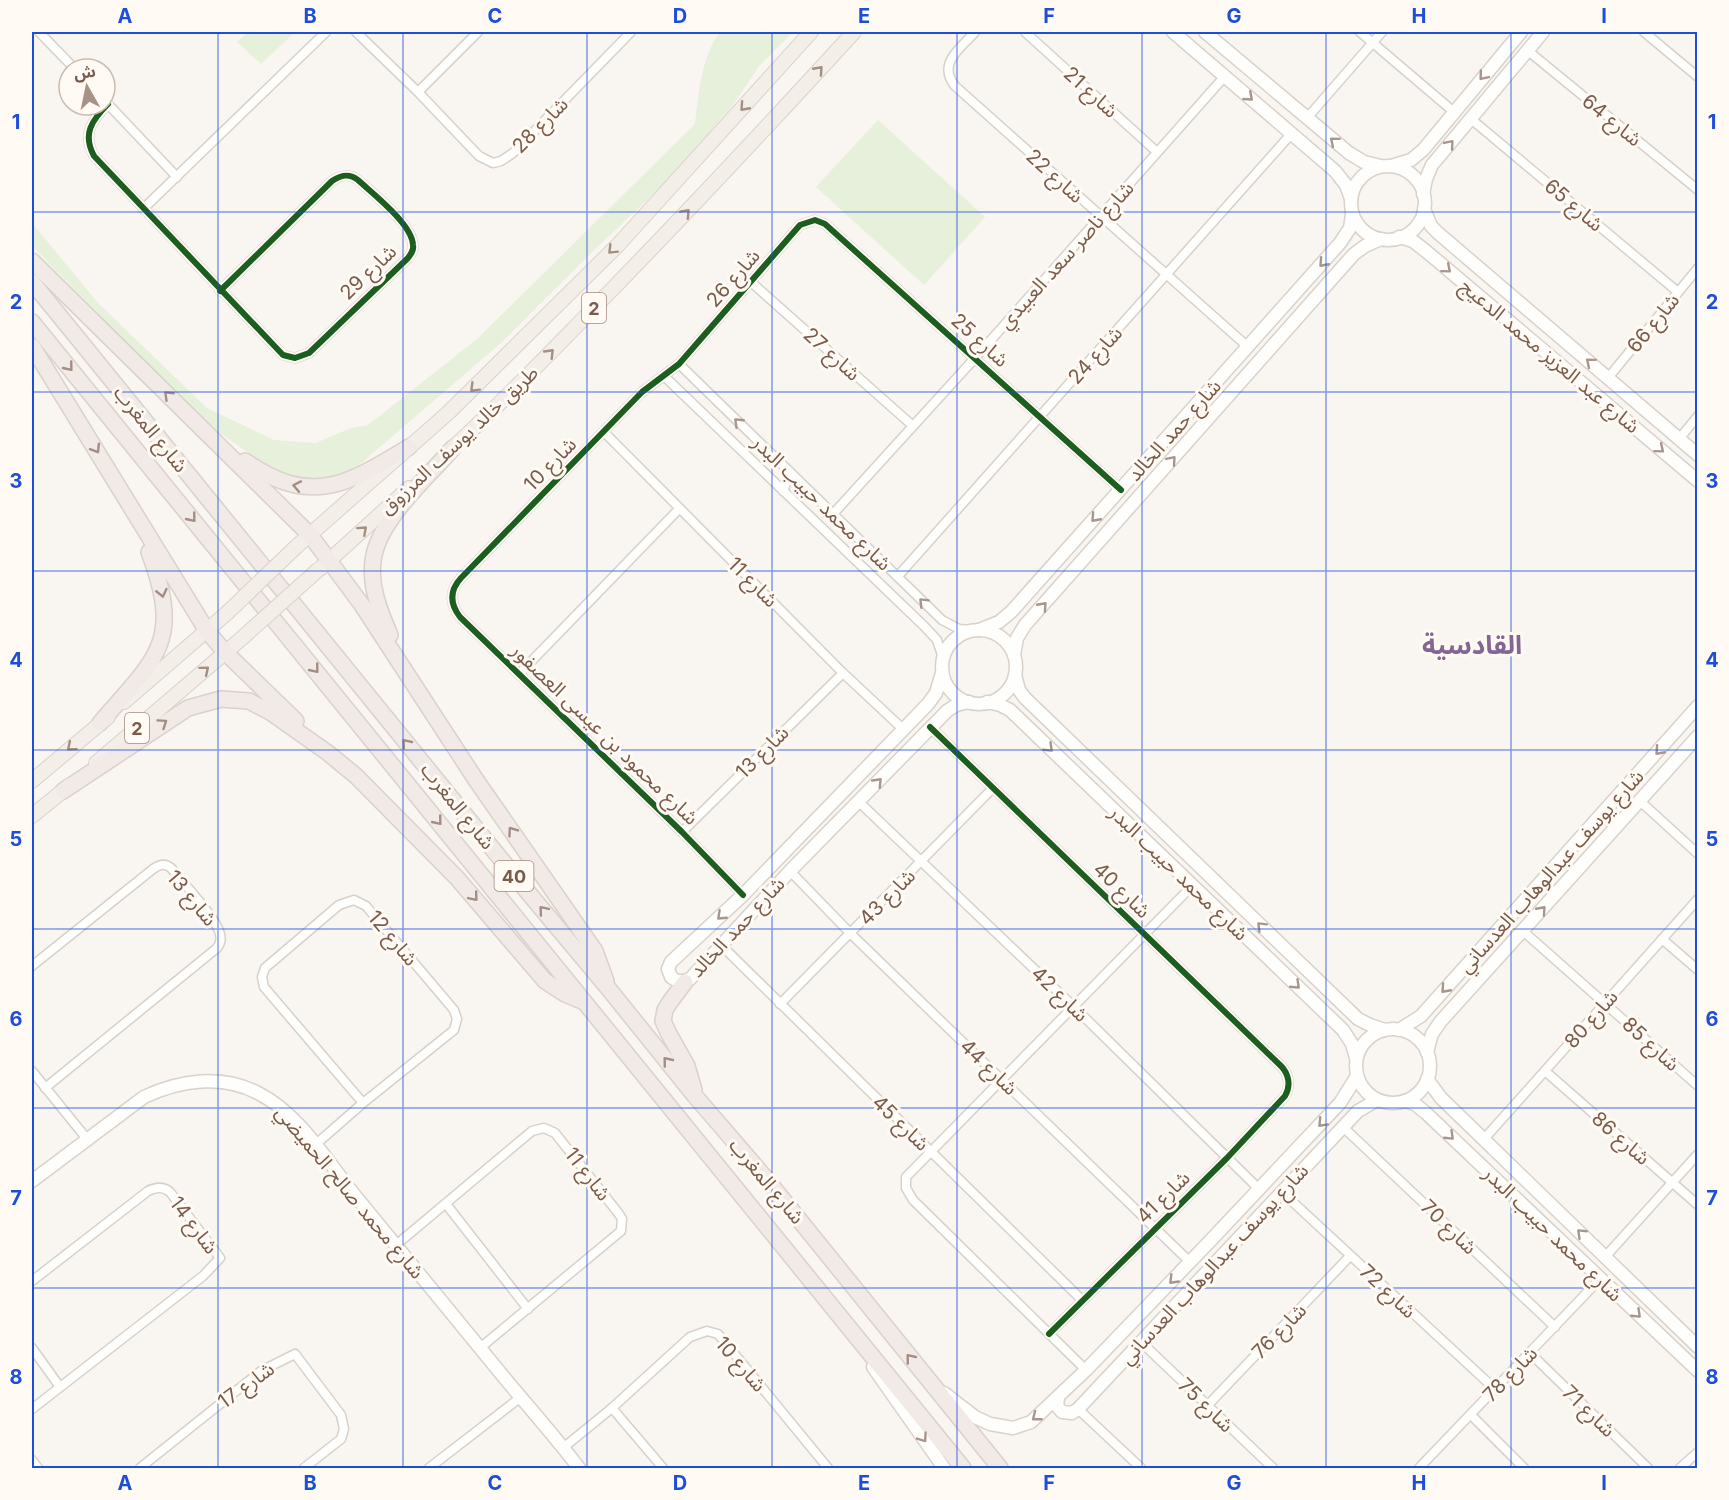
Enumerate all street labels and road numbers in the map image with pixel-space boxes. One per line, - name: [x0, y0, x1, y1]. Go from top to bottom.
- street label: شارع 21: [1057, 61, 1123, 125]
- street label: شارع 64: [1575, 89, 1647, 154]
- street label: شارع 28: [507, 92, 575, 160]
- street label: شارع 22: [1019, 144, 1089, 210]
- street label: شارع 65: [1538, 174, 1608, 239]
- street label: شارع ناصر سعد العبيدي: [993, 176, 1141, 336]
- street label: شارع 29: [335, 239, 403, 307]
- street label: شارع 26: [701, 244, 767, 314]
- street label: شارع عبد العزيز محمد الدعيج: [1453, 274, 1645, 441]
- street label: شارع 66: [1622, 288, 1687, 359]
- road number: 2: [582, 293, 606, 323]
- street label: شارع 25: [944, 308, 1014, 374]
- street label: شارع 24: [1063, 321, 1129, 391]
- street label: شارع 27: [797, 322, 865, 388]
- street label: طريق خالد يوسف المرزوق: [375, 360, 544, 520]
- street label: شارع حمد الخالد: [1122, 374, 1228, 488]
- street label: شارع المغرب: [107, 381, 193, 479]
- street label: شارع محمد حبيب البدر: [745, 430, 897, 578]
- street label: شارع 10: [519, 432, 583, 498]
- street label: شارع 11: [721, 552, 783, 614]
- street label: شارع محمود بن عيسى العصفور: [504, 638, 703, 832]
- road number: 2: [125, 713, 149, 743]
- street label: شارع 13: [730, 720, 796, 786]
- street label: شارع المغرب: [414, 758, 500, 856]
- street label: شارع يوسف عبدالوهاب العدساني: [1453, 764, 1652, 980]
- street label: شارع محمد حبيب البدر: [1102, 800, 1254, 948]
- street label: شارع 40: [1086, 857, 1156, 925]
- road number: 40: [494, 861, 534, 891]
- street label: شارع 43: [854, 864, 922, 932]
- street label: شارع 13: [160, 865, 222, 933]
- street label: شارع حمد الخالد: [684, 872, 792, 984]
- street label: شارع 12: [361, 905, 423, 973]
- street label: شارع 42: [1024, 961, 1093, 1029]
- street label: شارع 80: [1559, 985, 1625, 1055]
- street label: شارع 85: [1615, 1012, 1685, 1078]
- street label: شارع 44: [953, 1034, 1023, 1102]
- street label: شارع 45: [866, 1090, 934, 1158]
- street label: شارع محمد صالح الحميضي: [268, 1100, 430, 1286]
- street label: شارع 86: [1585, 1106, 1655, 1172]
- street label: شارع المغرب: [722, 1133, 810, 1231]
- street label: شارع 11: [557, 1143, 616, 1207]
- street label: شارع يوسف عبدالوهاب العدساني: [1115, 1159, 1316, 1372]
- street label: شارع محمد حبيب البدر: [1476, 1161, 1628, 1309]
- street label: شارع 41: [1131, 1166, 1197, 1230]
- street label: شارع 14: [162, 1192, 223, 1260]
- street label: شارع 70: [1414, 1195, 1482, 1261]
- street label: شارع 72: [1353, 1259, 1421, 1325]
- street label: شارع 76: [1247, 1298, 1313, 1366]
- street label: شارع 10: [708, 1331, 772, 1399]
- street label: شارع 78: [1478, 1341, 1544, 1409]
- street label: شارع 17: [213, 1356, 281, 1416]
- street label: شارع 75: [1171, 1373, 1239, 1439]
- street label: شارع 71: [1556, 1380, 1620, 1444]

